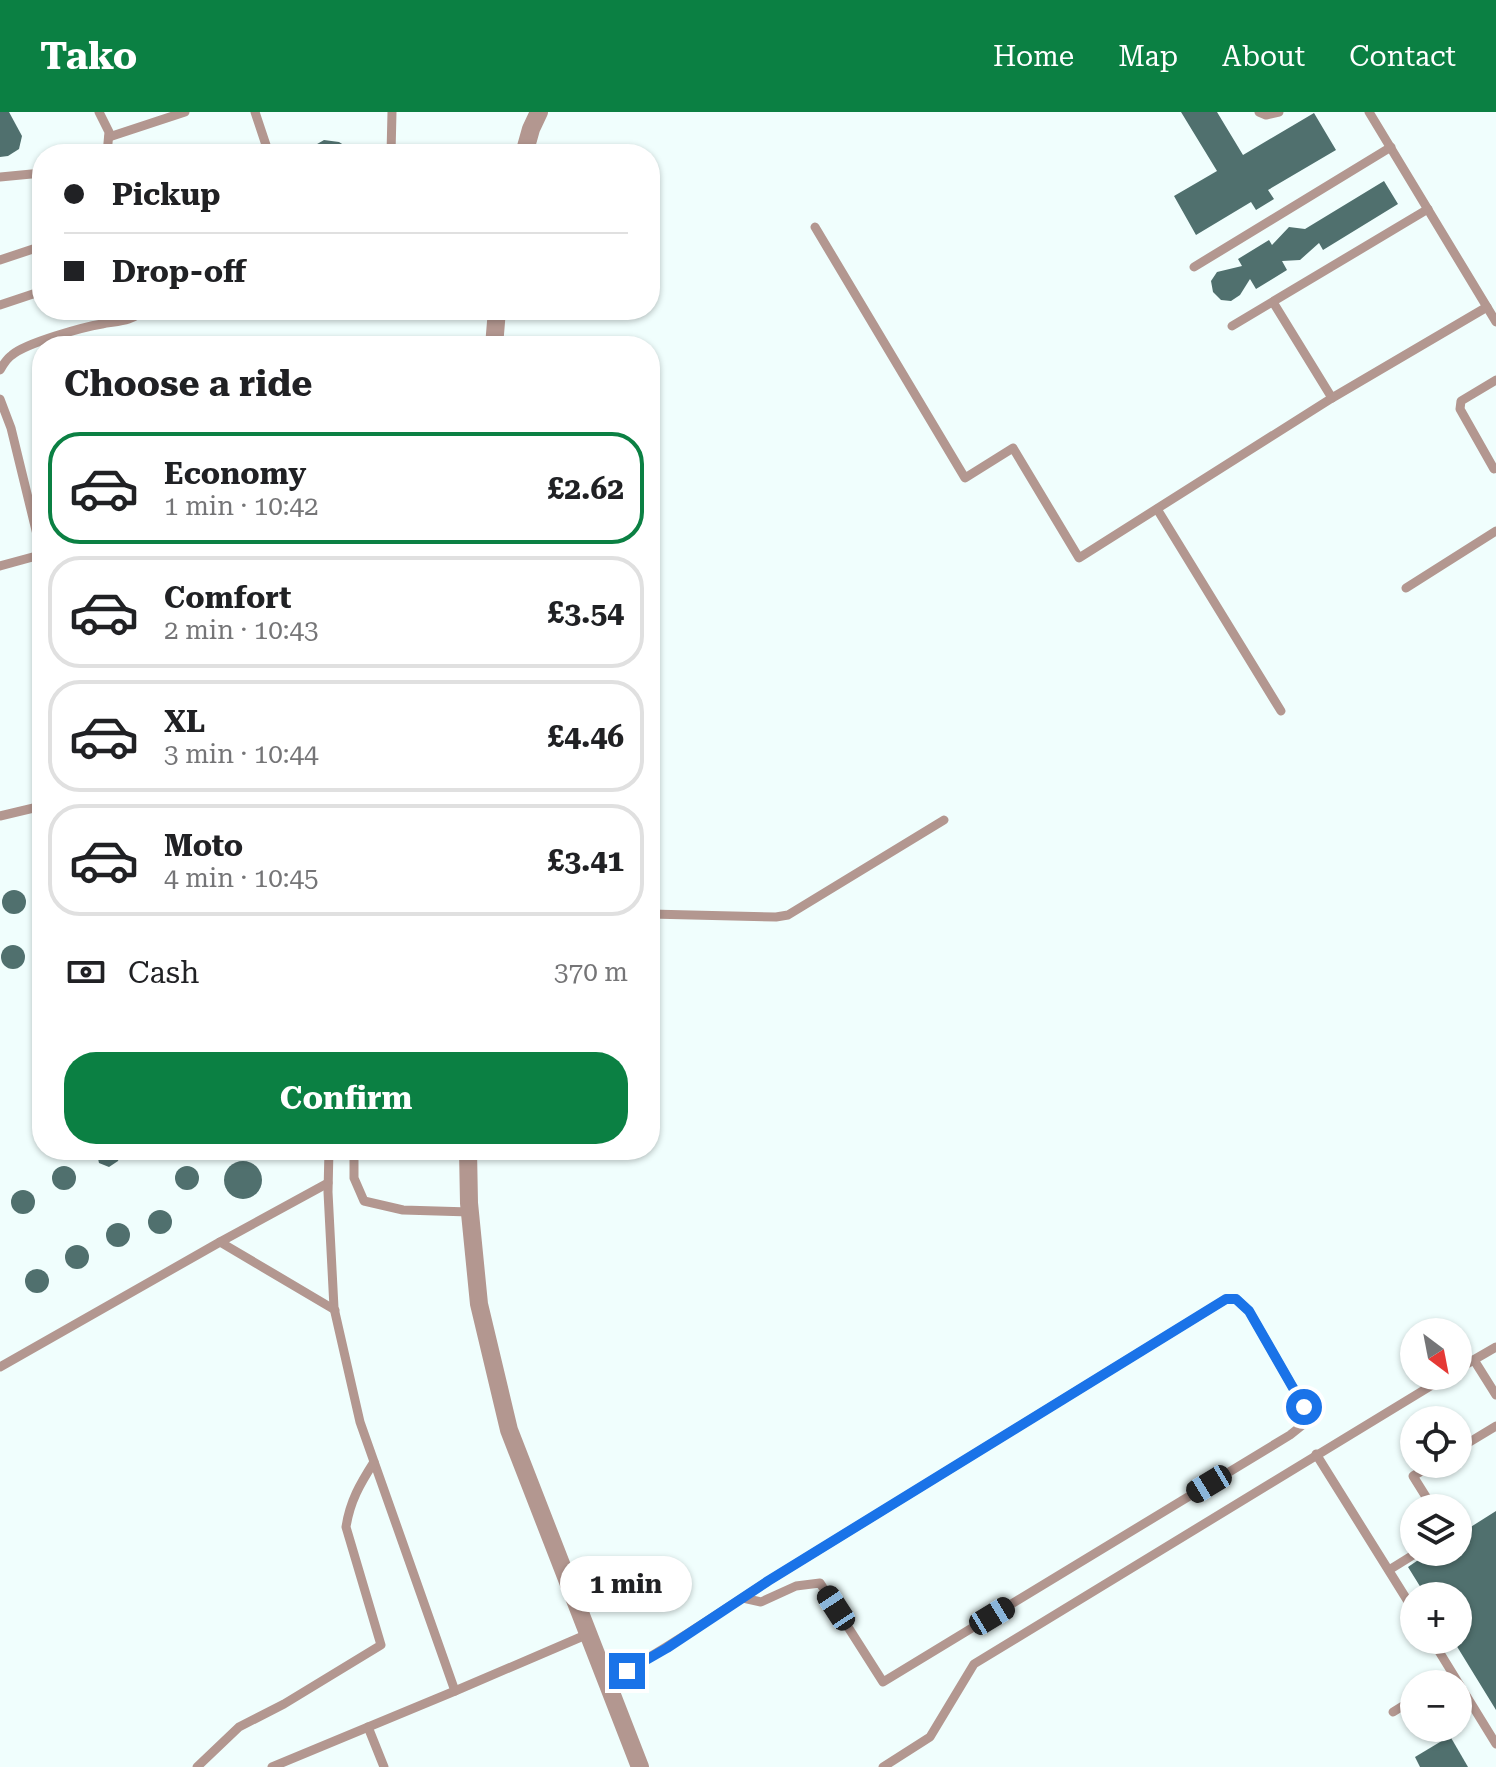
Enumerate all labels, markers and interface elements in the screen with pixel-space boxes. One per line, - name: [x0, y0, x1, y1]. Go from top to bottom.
- text: Tako: [40, 34, 137, 78]
- text: Home: [993, 40, 1074, 73]
- text: Map: [1118, 40, 1178, 73]
- text: About: [1222, 40, 1305, 73]
- text: Contact: [1349, 40, 1456, 73]
- text: Pickup: [112, 177, 220, 212]
- text: Drop-off: [112, 254, 246, 289]
- text: Choose a ride: [64, 363, 312, 405]
- icon: car: [68, 452, 140, 524]
- text: Economy: [164, 456, 306, 491]
- text: £2.62: [547, 471, 624, 506]
- text: 1 min · 10:42: [164, 491, 319, 521]
- icon: car: [68, 576, 140, 648]
- text: Comfort: [164, 580, 291, 615]
- text: £3.54: [547, 595, 624, 630]
- text: 2 min · 10:43: [164, 615, 319, 645]
- icon: car: [68, 700, 140, 772]
- text: XL: [164, 704, 205, 739]
- text: £4.46: [547, 719, 624, 754]
- text: 3 min · 10:44: [164, 739, 319, 769]
- icon: car: [68, 824, 140, 896]
- text: Moto: [164, 828, 243, 863]
- text: £3.41: [547, 843, 624, 878]
- text: 4 min · 10:45: [164, 863, 319, 893]
- icon: cash: [64, 950, 108, 994]
- text: Cash: [128, 955, 199, 990]
- text: 370 m: [554, 957, 628, 987]
- button: Confirm: [64, 1052, 628, 1144]
- north arrow: [1400, 1318, 1472, 1390]
- map controls: [1400, 1318, 1472, 1742]
- route start: [1286, 1389, 1322, 1425]
- button: locate: [1400, 1406, 1472, 1478]
- car: [1182, 1461, 1236, 1507]
- button: layers: [1400, 1494, 1472, 1566]
- callout: 1 min: [561, 1555, 693, 1611]
- text: 1 min: [590, 1569, 662, 1599]
- car: [813, 1581, 859, 1635]
- button: +: [1400, 1582, 1472, 1654]
- car: [965, 1593, 1019, 1639]
- route end: [609, 1653, 645, 1689]
- button: −: [1400, 1670, 1472, 1742]

